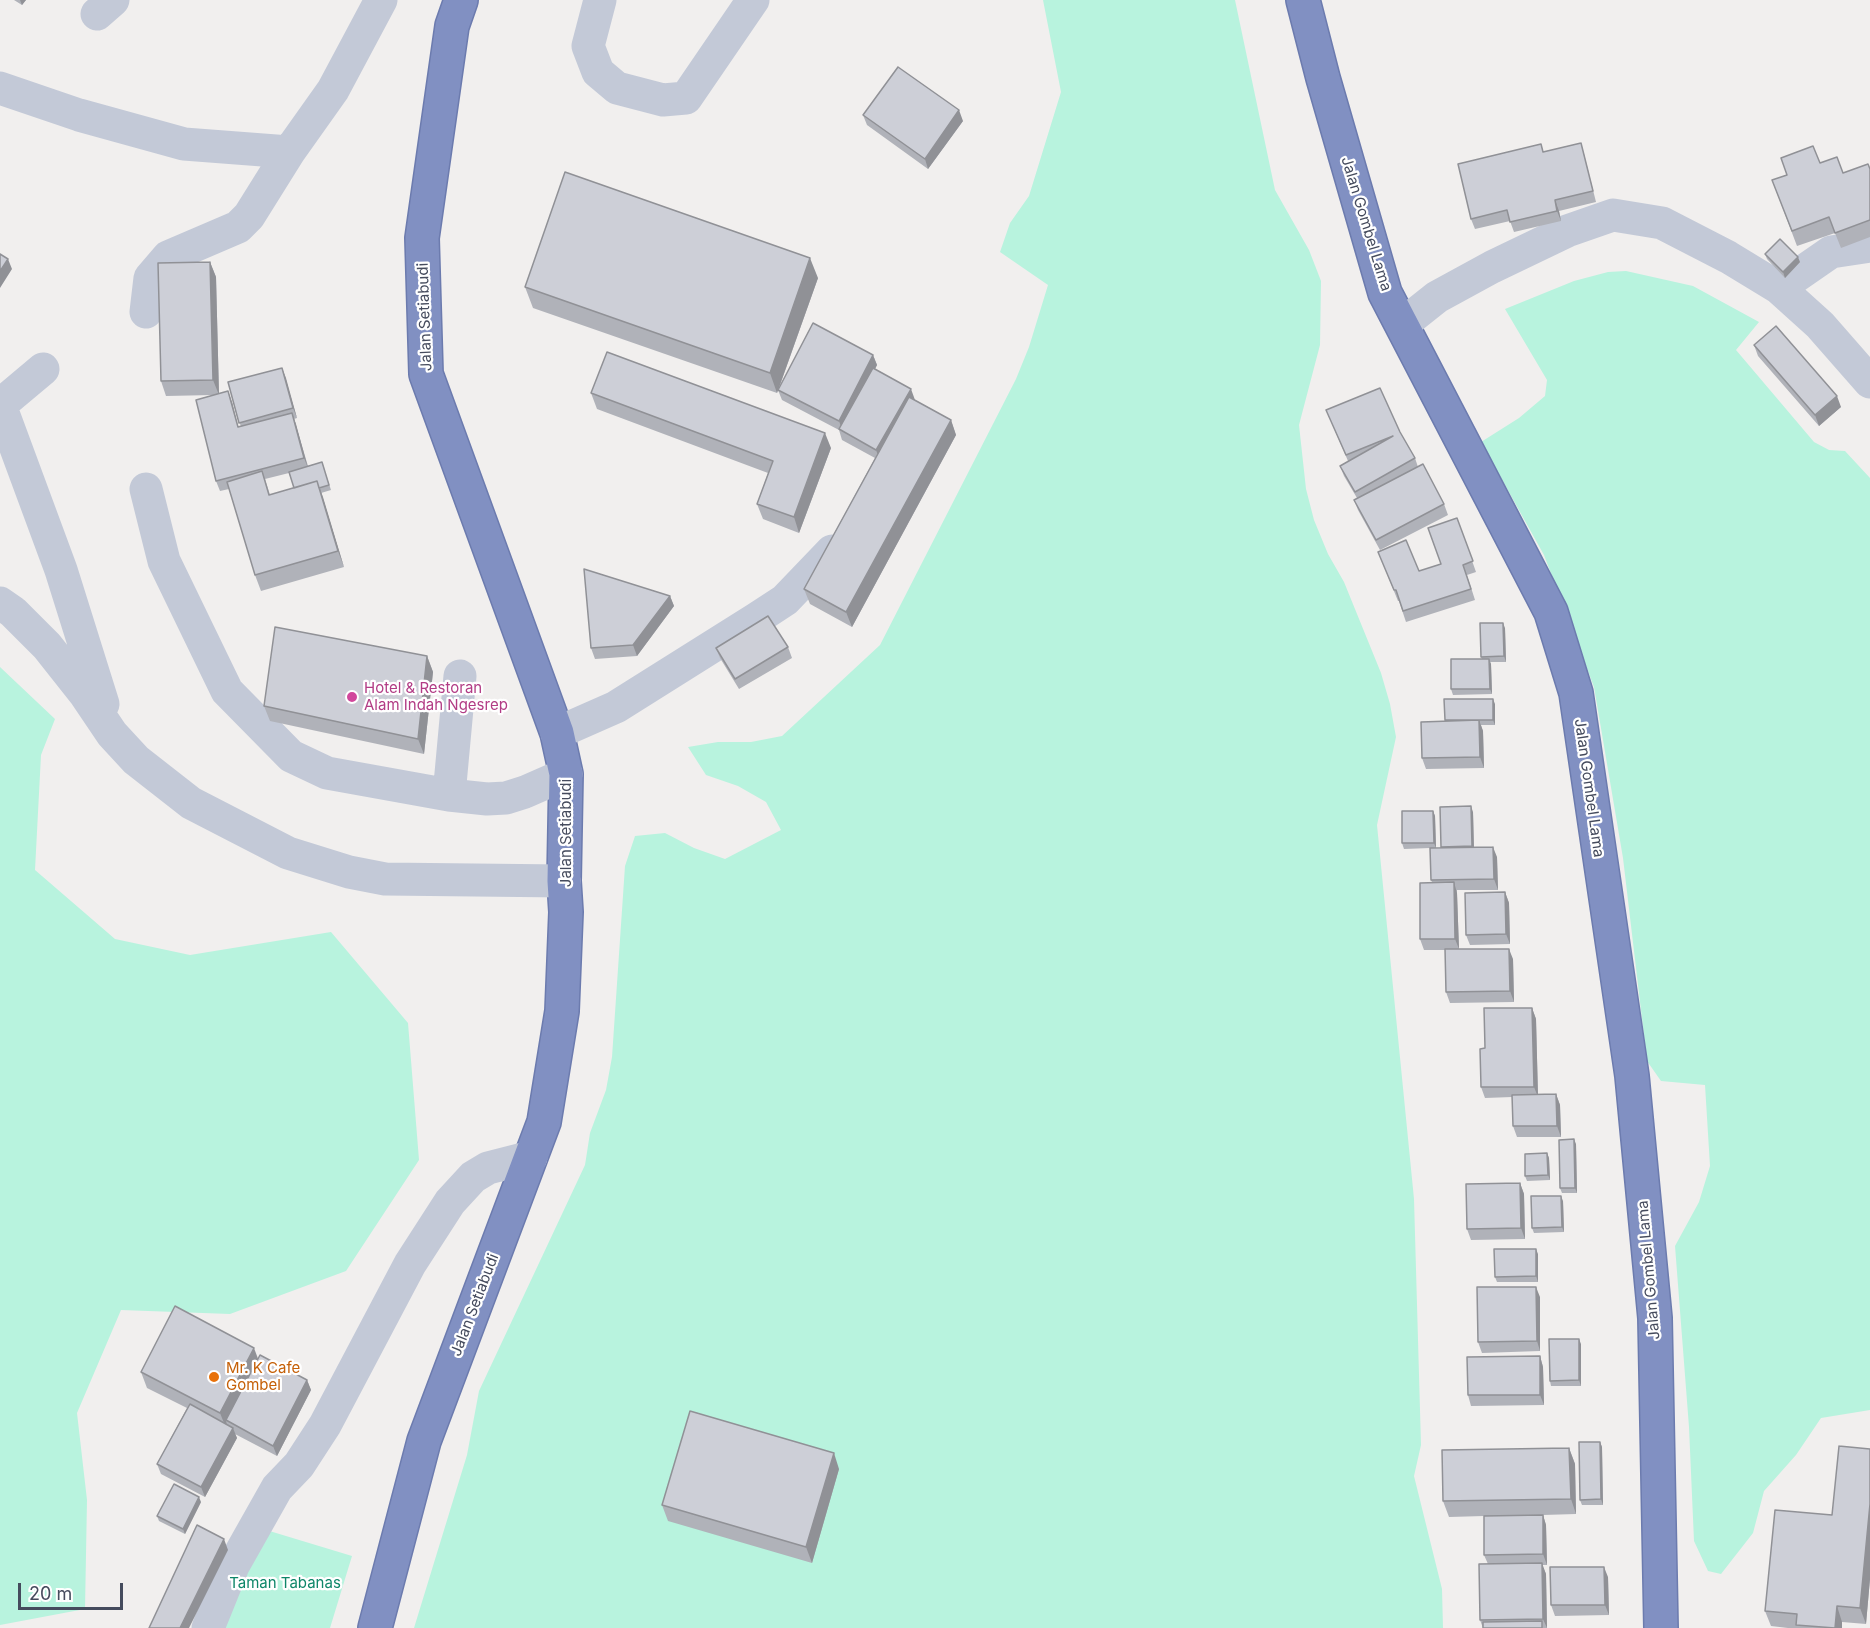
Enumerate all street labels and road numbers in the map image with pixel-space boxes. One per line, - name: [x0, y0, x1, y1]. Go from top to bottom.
- street label: Jalan Gombel Lama: [1337, 155, 1395, 293]
- street label: Jalan Setiabudi: [414, 263, 436, 371]
- street label: Jalan Gombel Lama: [1570, 718, 1608, 858]
- street label: Jalan Setiabudi: [557, 779, 575, 887]
- street label: Jalan Gombel Lama: [1634, 1200, 1664, 1340]
- street label: Jalan Setiabudi: [447, 1251, 503, 1359]

